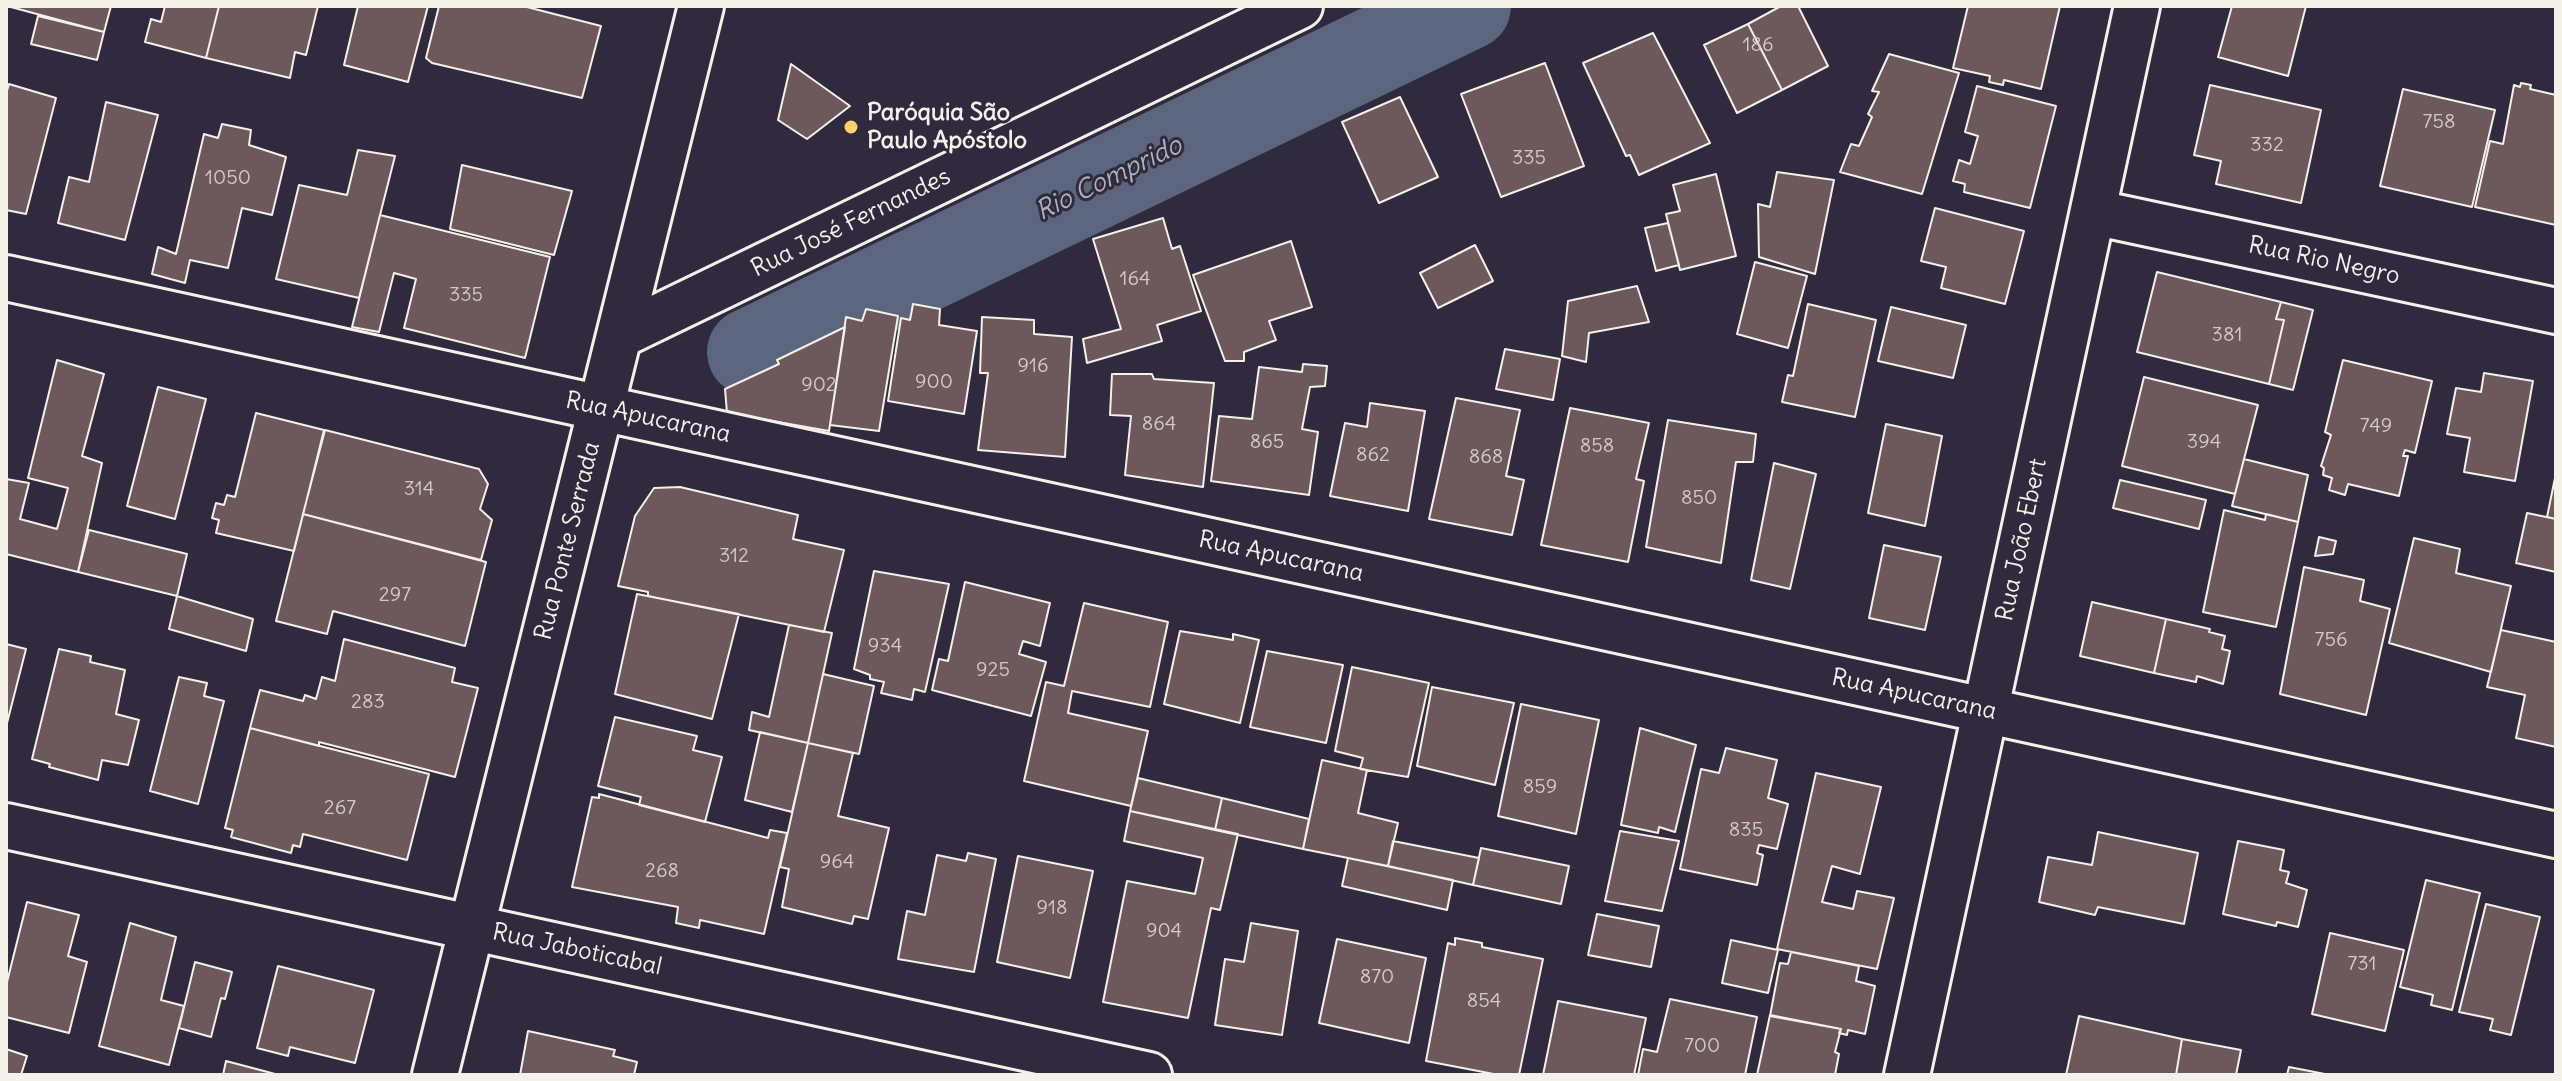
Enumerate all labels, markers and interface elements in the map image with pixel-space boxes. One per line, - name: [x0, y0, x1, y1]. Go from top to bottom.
- house number: 186: [1743, 33, 1773, 57]
- place label: Paróquia São Paulo Apóstolo: [867, 99, 1027, 155]
- house number: 758: [2423, 110, 2455, 134]
- marker: Paróquia São Paulo Apóstolo: [842, 118, 860, 136]
- water label: Rio Comprido: [1031, 130, 1187, 228]
- house number: 332: [2250, 133, 2284, 157]
- house number: 335: [1512, 146, 1546, 170]
- street label: Rua José Fernandes: [747, 162, 955, 284]
- house number: 1050: [205, 166, 251, 190]
- street label: Rua Rio Negro: [2246, 231, 2402, 291]
- house number: 164: [1119, 267, 1151, 291]
- house number: 335: [449, 283, 483, 307]
- house number: 381: [2212, 323, 2242, 347]
- house number: 916: [1018, 354, 1048, 378]
- house number: 900: [915, 370, 953, 394]
- house number: 902: [801, 373, 837, 397]
- street label: Rua Apucarana: [563, 386, 733, 450]
- house number: 864: [1142, 412, 1176, 436]
- house number: 749: [2360, 414, 2392, 438]
- house number: 865: [1250, 430, 1284, 454]
- house number: 394: [2187, 430, 2221, 454]
- house number: 858: [1580, 434, 1614, 458]
- street label: Rua Ponte Serrada: [529, 439, 607, 643]
- house number: 862: [1356, 443, 1390, 467]
- house number: 868: [1469, 445, 1503, 469]
- street label: Rua João Ebert: [1991, 456, 2053, 624]
- house number: 314: [404, 477, 434, 501]
- house number: 850: [1681, 486, 1717, 510]
- street label: Rua Apucarana: [1196, 525, 1366, 589]
- house number: 312: [719, 544, 749, 568]
- house number: 297: [379, 583, 411, 607]
- house number: 756: [2315, 628, 2347, 652]
- house number: 934: [868, 634, 902, 658]
- house number: 925: [976, 658, 1010, 682]
- street label: Rua Apucarana: [1829, 663, 1999, 727]
- house number: 283: [351, 690, 385, 714]
- house number: 859: [1523, 775, 1557, 799]
- house number: 267: [324, 796, 356, 820]
- house number: 835: [1729, 818, 1763, 842]
- house number: 964: [820, 850, 854, 874]
- house number: 268: [645, 859, 679, 883]
- house number: 918: [1037, 896, 1067, 920]
- street label: Rua Jaboticabal: [490, 918, 664, 982]
- house number: 904: [1146, 919, 1182, 943]
- house number: 731: [2348, 952, 2376, 976]
- house number: 870: [1360, 965, 1394, 989]
- house number: 854: [1467, 989, 1501, 1013]
- house number: 700: [1684, 1034, 1720, 1058]

